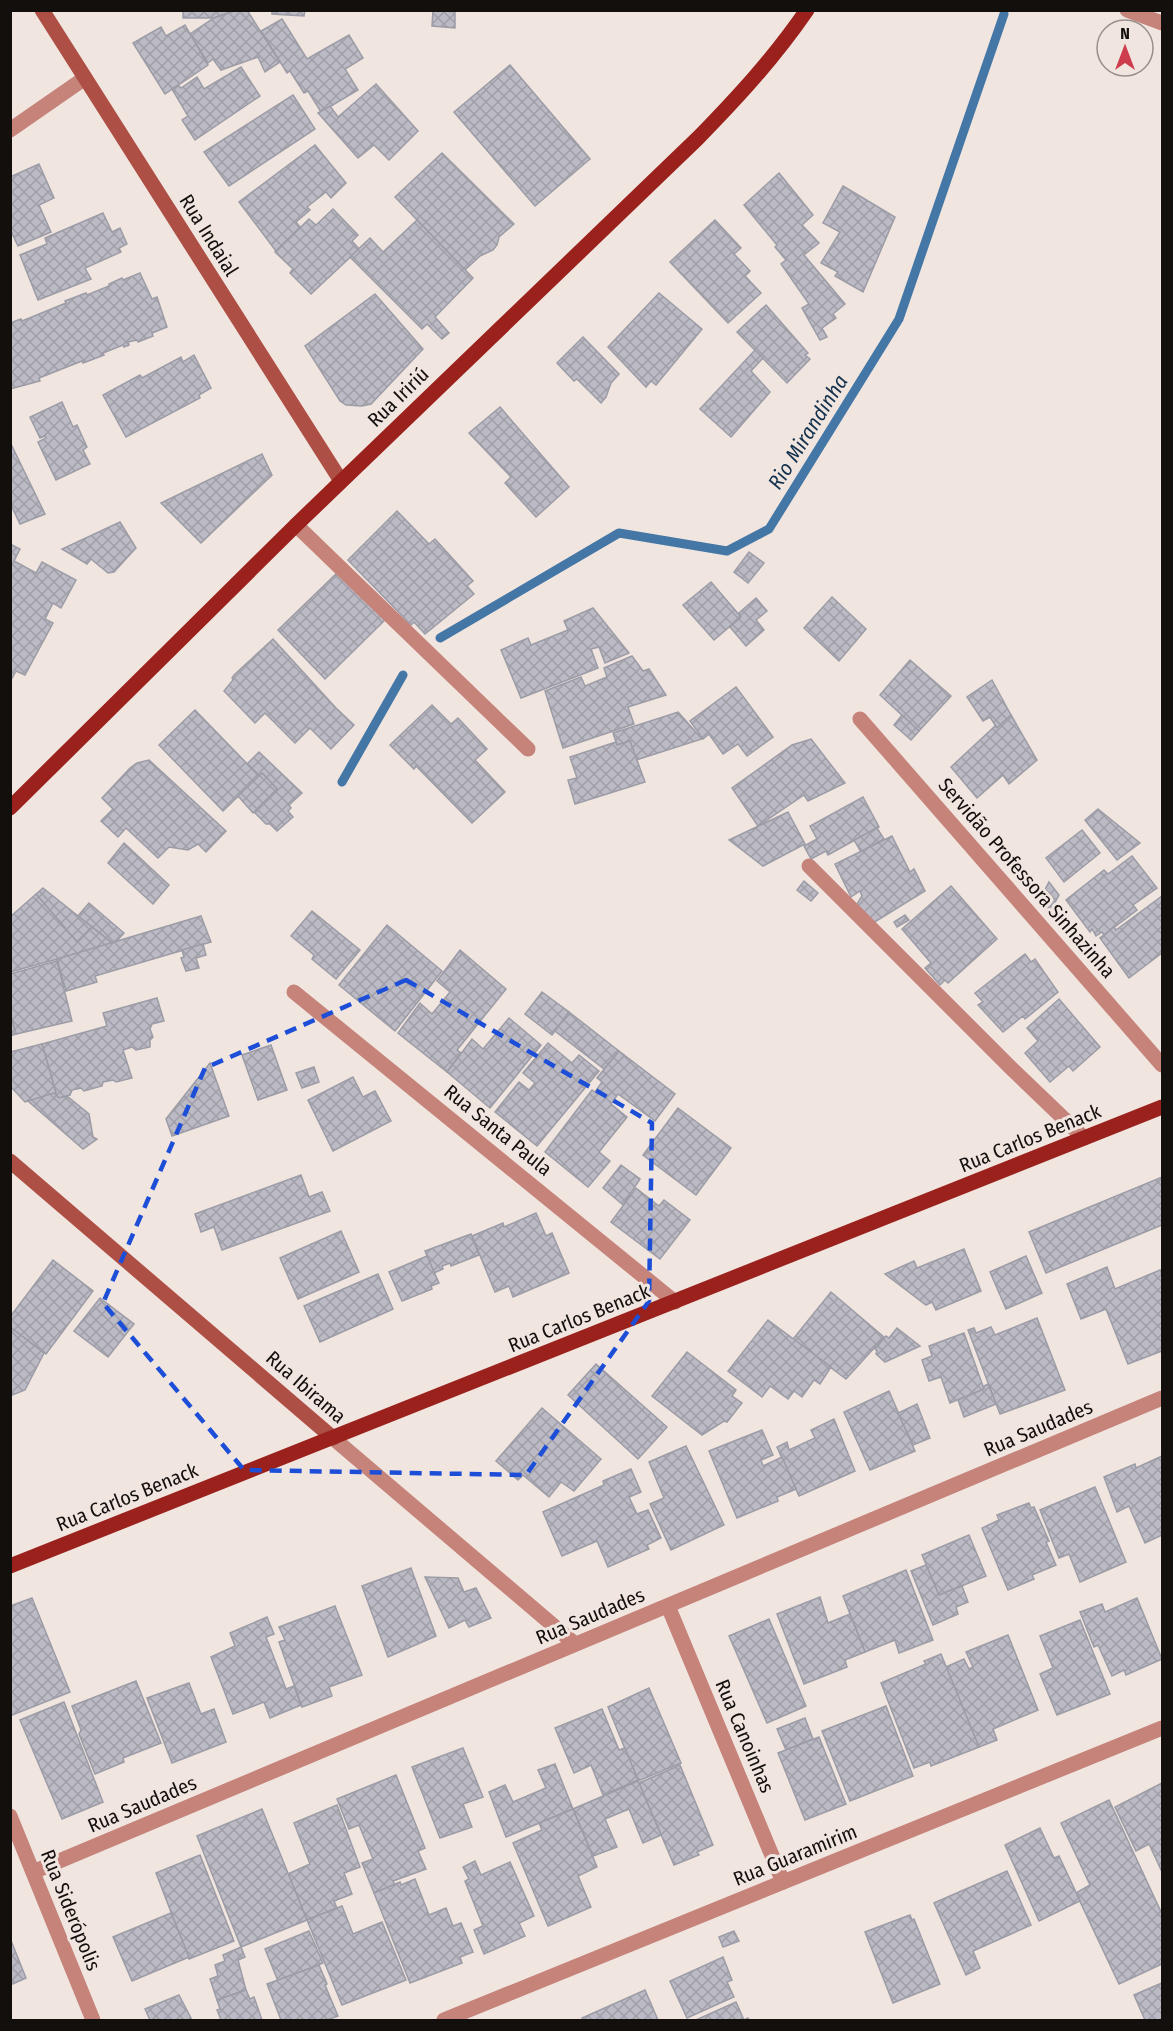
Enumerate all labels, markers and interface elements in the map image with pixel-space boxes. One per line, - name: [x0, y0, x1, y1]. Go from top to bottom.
- north arrow: [1095, 18, 1155, 78]
- text: N: [1120, 24, 1130, 43]
- street label: Rua Indaial: [174, 190, 244, 280]
- street label: Rua Iririú: [362, 362, 434, 432]
- water label: Rio Mirandinha: [762, 370, 854, 494]
- street label: Servidão Professora Sinhazinha: [934, 773, 1120, 983]
- street label: Rua Santa Paula: [439, 1079, 557, 1181]
- street label: Rua Carlos Benack: [956, 1098, 1105, 1177]
- street label: Rua Carlos Benack: [505, 1278, 654, 1357]
- street label: Rua Ibirama: [261, 1346, 351, 1428]
- street label: Rua Saudades: [980, 1394, 1096, 1462]
- street label: Rua Carlos Benack: [53, 1457, 202, 1536]
- street label: Rua Saudades: [532, 1582, 648, 1650]
- street label: Rua Canoinhas: [710, 1676, 780, 1796]
- street label: Rua Saudades: [84, 1770, 200, 1838]
- street label: Rua Guaramirim: [730, 1819, 860, 1891]
- street label: Rua Siderópolis: [36, 1846, 106, 1974]

